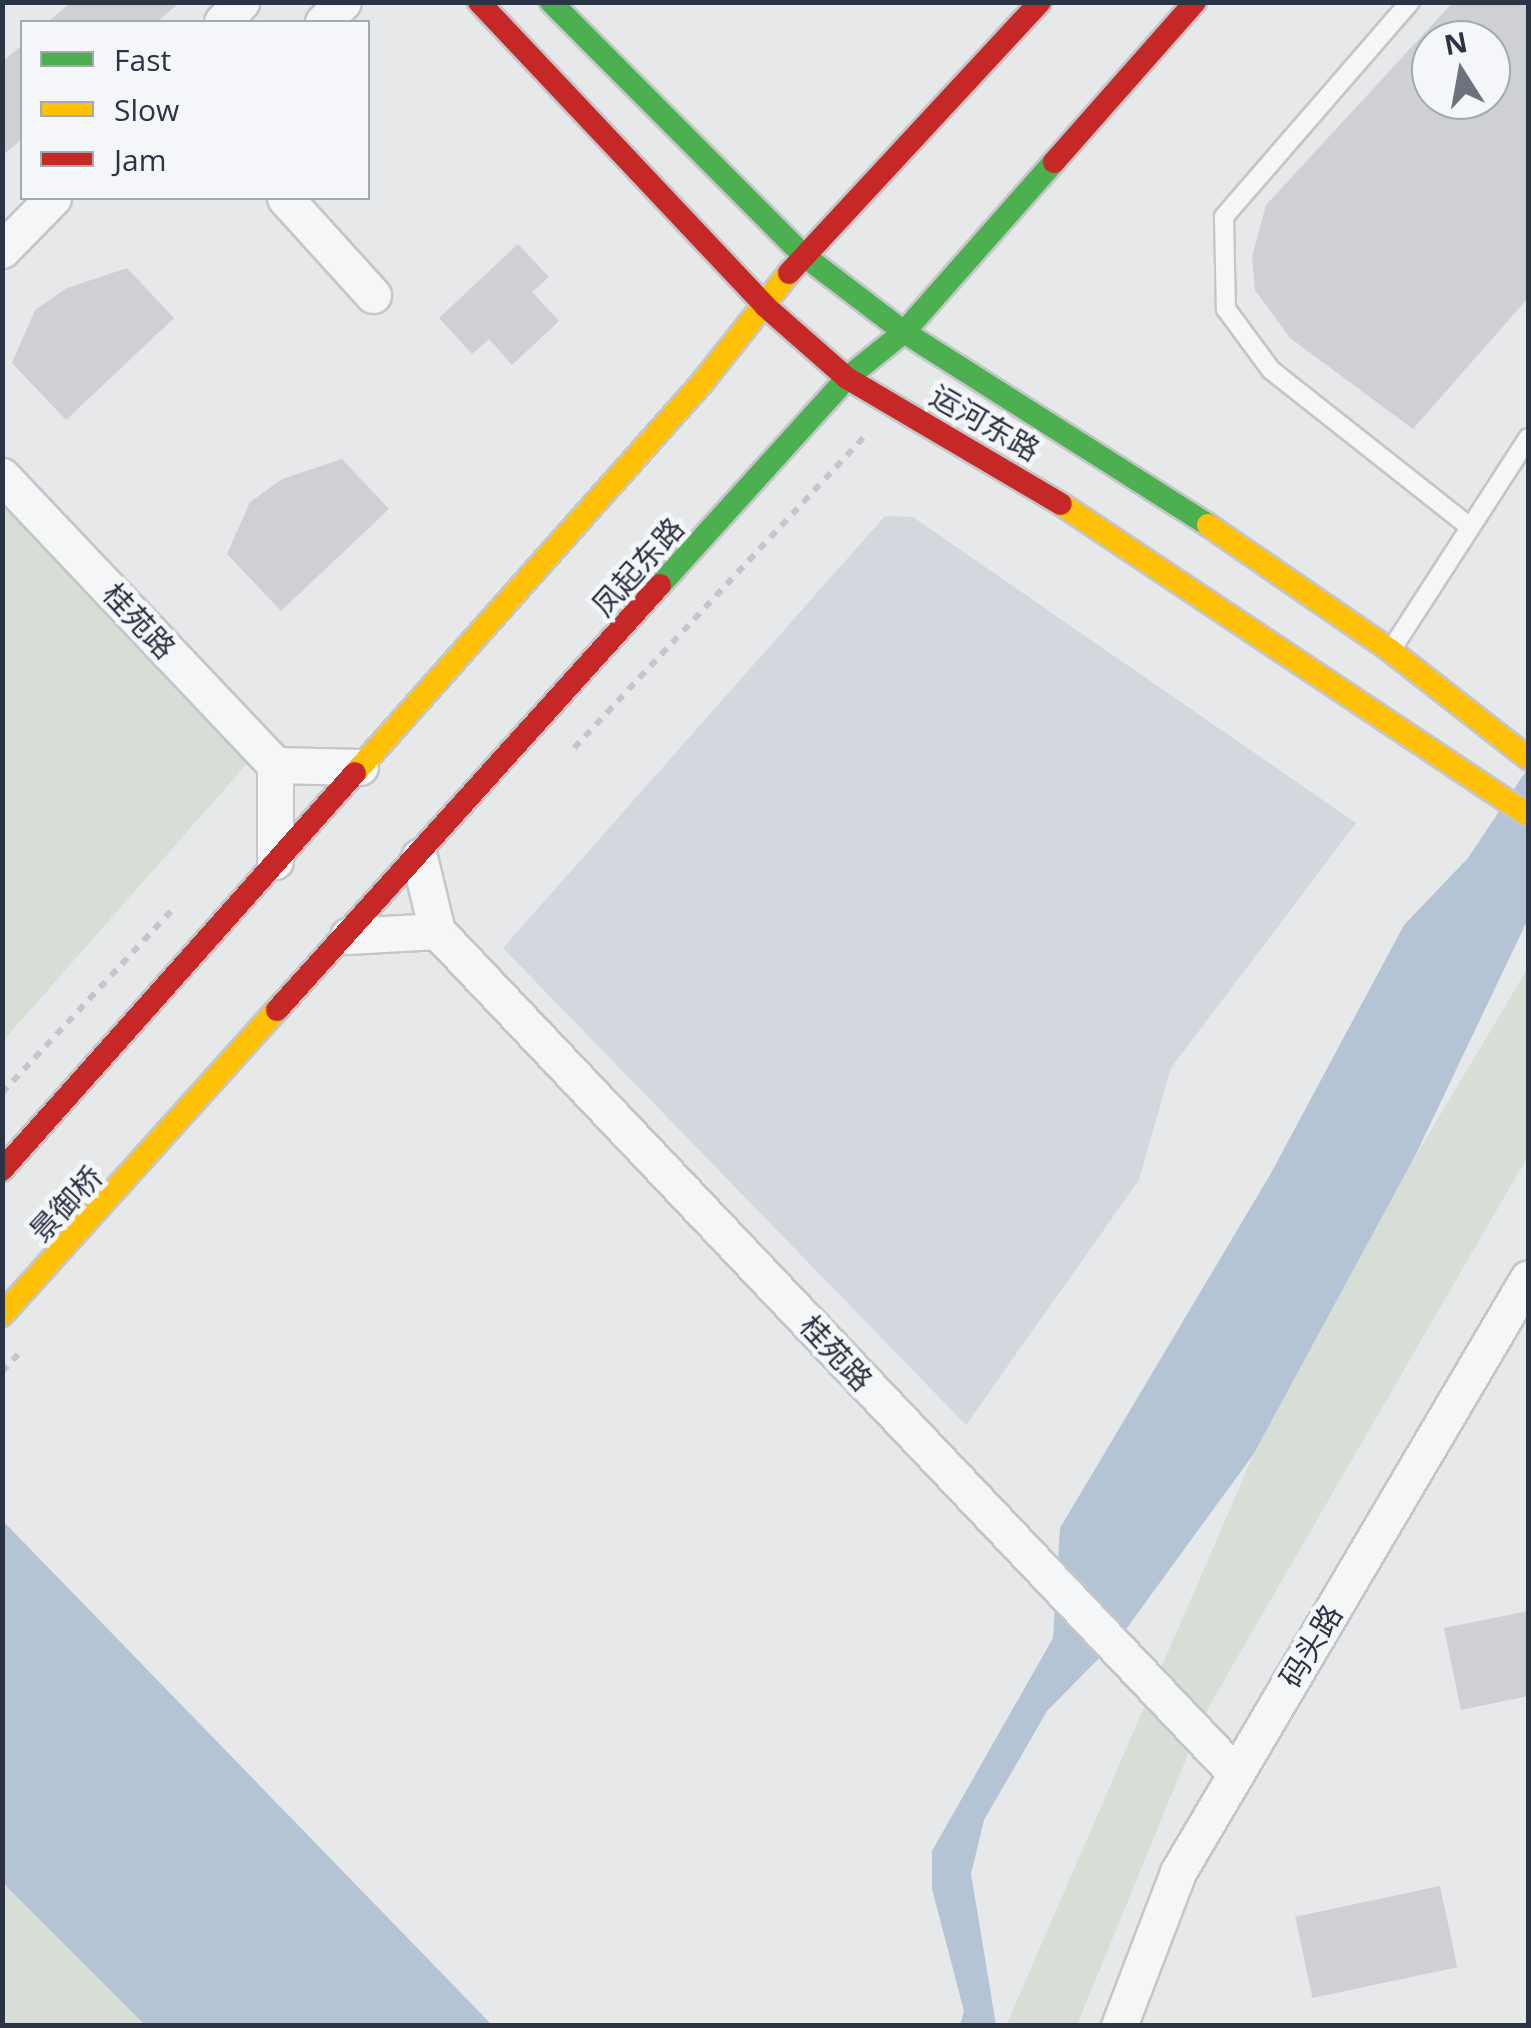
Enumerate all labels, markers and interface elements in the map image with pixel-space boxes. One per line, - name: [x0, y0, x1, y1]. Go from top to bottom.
- legend: [20, 20, 370, 200]
- north arrow: [1411, 20, 1511, 120]
- text: N: [1441, 22, 1470, 63]
- text: Fast: [114, 39, 171, 80]
- text: Slow: [114, 89, 179, 130]
- text: Jam: [114, 139, 167, 180]
- street label: 运河东路: [924, 377, 1046, 469]
- street label: 凤起东路: [584, 510, 692, 624]
- street label: 桂苑路: [95, 576, 183, 666]
- street label: 景御桥: [22, 1159, 110, 1249]
- street label: 桂苑路: [792, 1308, 880, 1398]
- street label: 码头路: [1272, 1598, 1350, 1694]

